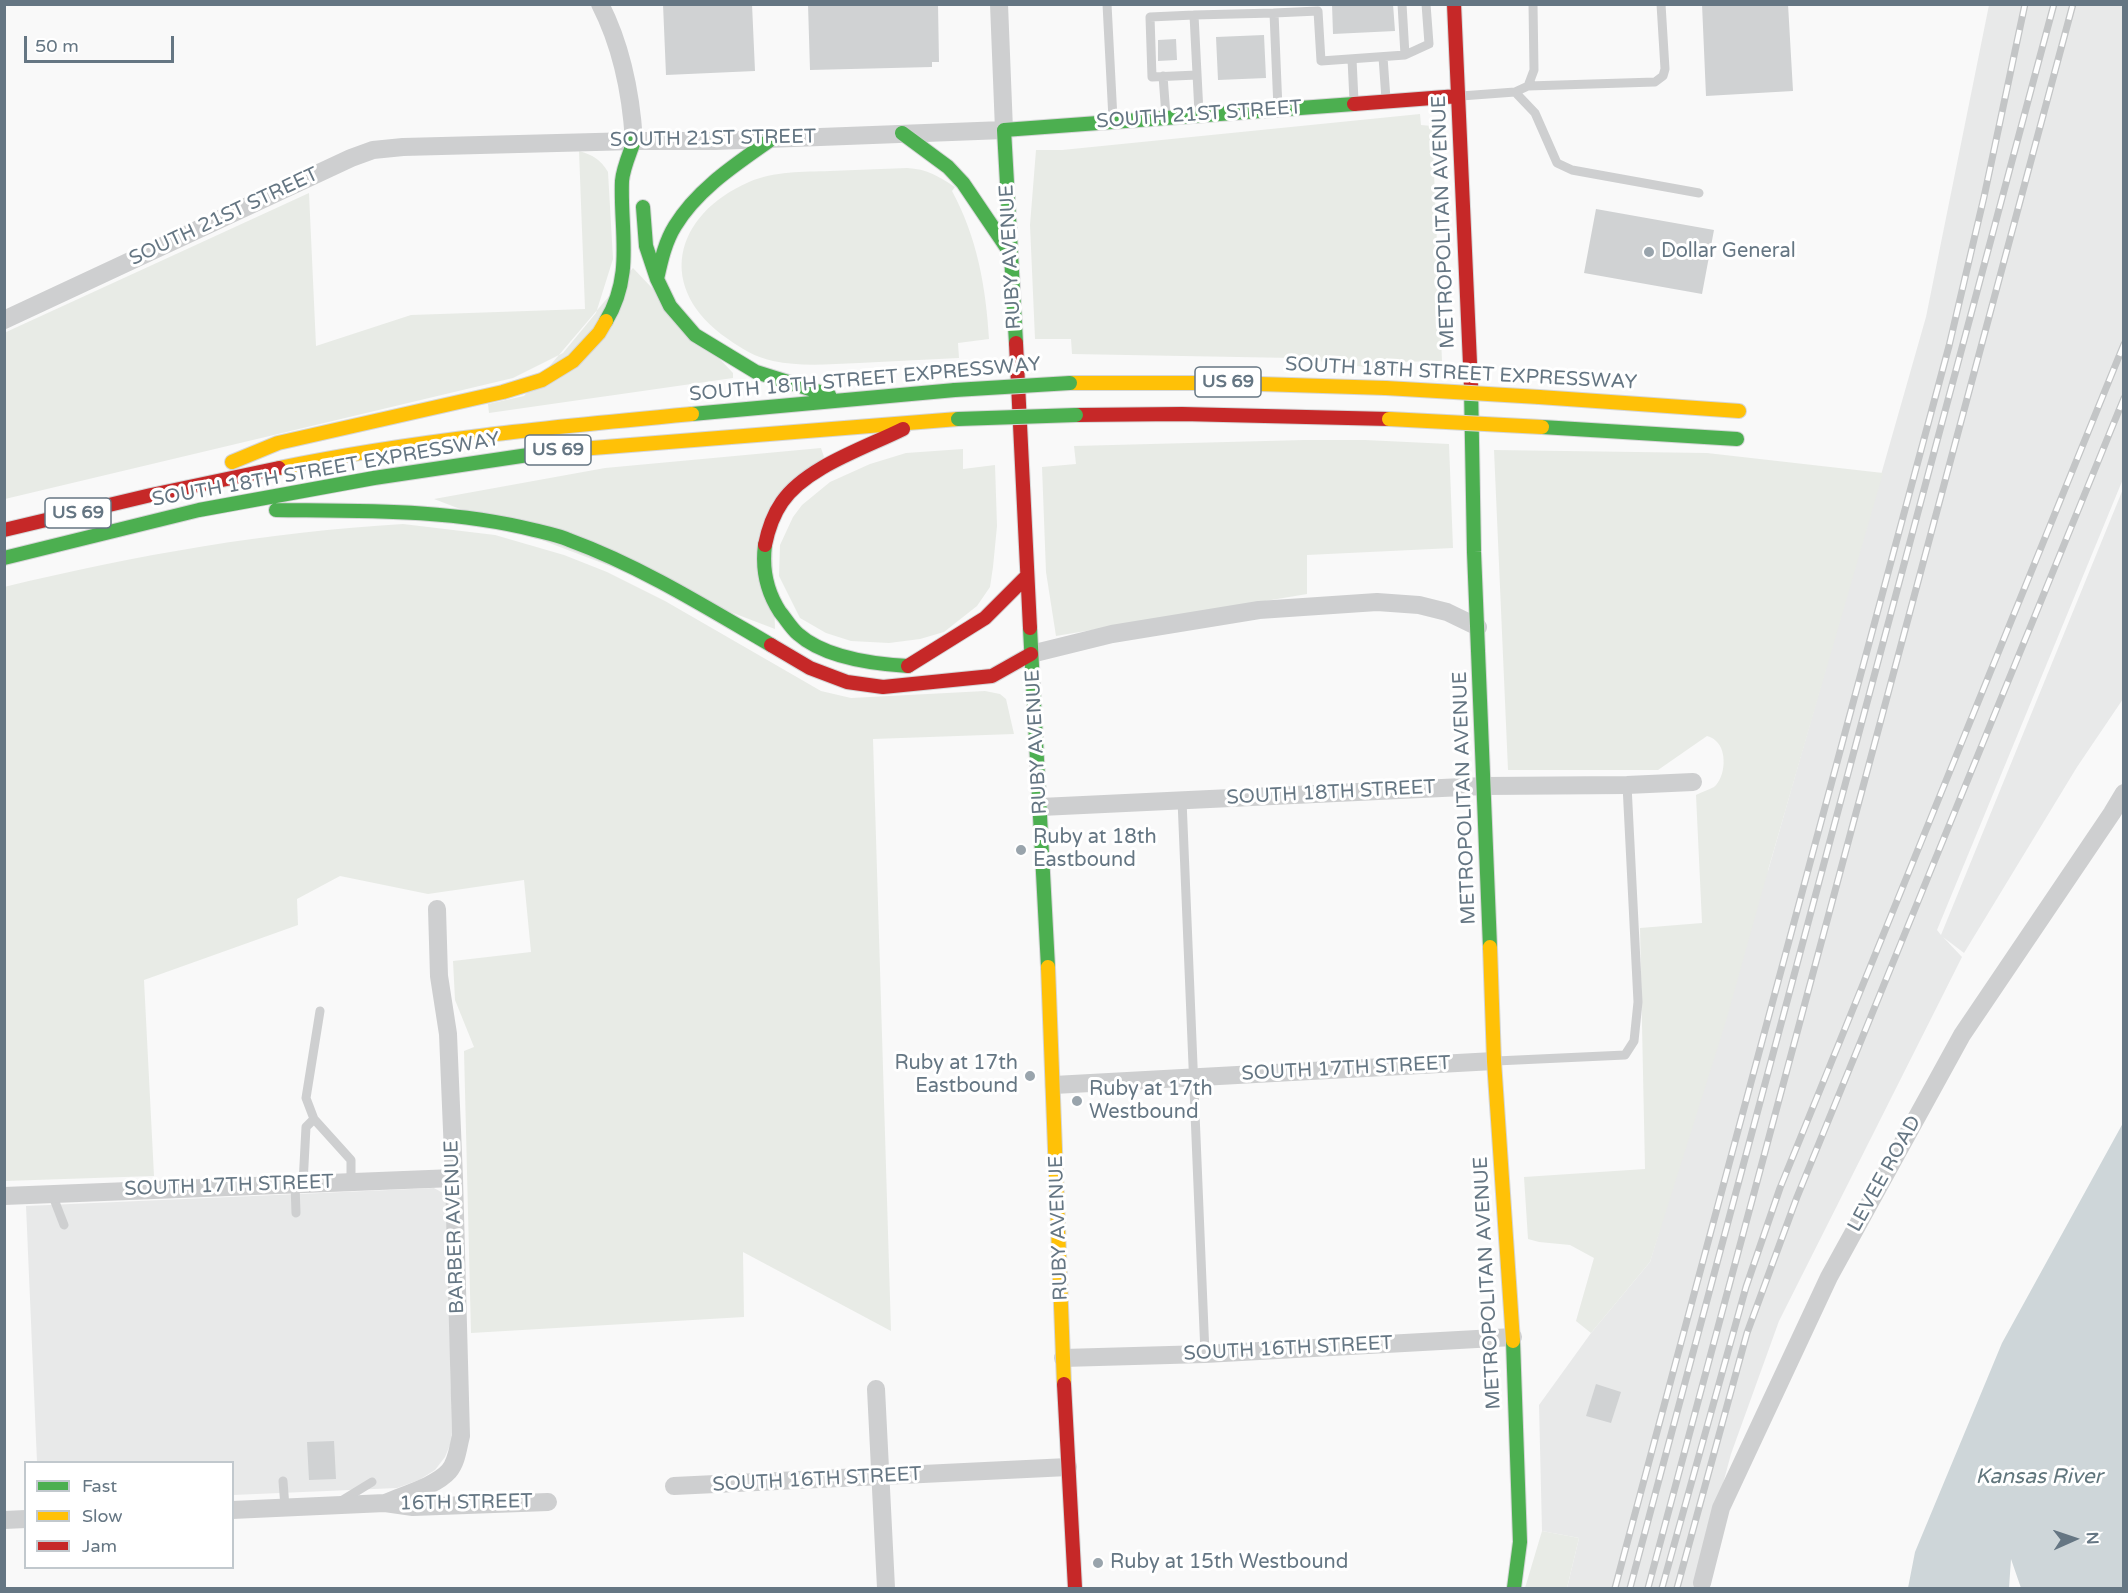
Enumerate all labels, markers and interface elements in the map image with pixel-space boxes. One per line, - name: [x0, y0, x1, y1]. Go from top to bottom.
- scale bar: [27, 24, 177, 62]
- text: 50 m: [35, 35, 79, 57]
- street label: METROPOLITAN AVENUE: [1428, 95, 1460, 349]
- street label: SOUTH 21ST STREET: [1095, 96, 1303, 134]
- street label: SOUTH 21ST STREET: [610, 125, 816, 153]
- street label: SOUTH 21ST STREET: [126, 163, 322, 271]
- street label: RUBY AVENUE: [995, 184, 1027, 330]
- place label: Dollar General: [1661, 240, 1796, 264]
- marker: Dollar General: [1642, 245, 1656, 259]
- street label: SOUTH 18TH STREET EXPRESSWAY: [688, 353, 1042, 407]
- street label: SOUTH 18TH STREET EXPRESSWAY: [1284, 353, 1638, 395]
- road number: US 69: [1195, 367, 1261, 397]
- street label: SOUTH 18TH STREET EXPRESSWAY: [150, 428, 502, 512]
- road number: US 69: [525, 435, 591, 465]
- road number: US 69: [45, 498, 111, 528]
- street label: RUBY AVENUE: [1021, 669, 1053, 815]
- street label: METROPOLITAN AVENUE: [1449, 671, 1481, 925]
- street label: SOUTH 18TH STREET: [1226, 776, 1436, 810]
- place label: Ruby at 18th Eastbound: [1033, 826, 1157, 873]
- marker: Ruby at 18th Eastbound: [1014, 843, 1028, 857]
- place label: Ruby at 17th Eastbound: [894, 1052, 1018, 1099]
- street label: SOUTH 17TH STREET: [1241, 1052, 1451, 1086]
- marker: Ruby at 17th Eastbound: [1023, 1069, 1037, 1083]
- place label: Ruby at 17th Westbound: [1089, 1078, 1213, 1125]
- marker: Ruby at 17th Westbound: [1070, 1094, 1084, 1108]
- street label: LEVEE ROAD: [1843, 1112, 1927, 1236]
- street label: BARBER AVENUE: [440, 1140, 470, 1314]
- street label: RUBY AVENUE: [1044, 1155, 1074, 1301]
- street label: METROPOLITAN AVENUE: [1469, 1156, 1507, 1410]
- street label: SOUTH 17TH STREET: [124, 1170, 334, 1202]
- street label: SOUTH 16TH STREET: [1183, 1332, 1393, 1366]
- legend: [24, 1461, 234, 1569]
- street label: SOUTH 16TH STREET: [712, 1463, 922, 1497]
- water label: Kansas River: [1975, 1464, 2103, 1490]
- text: Fast: [82, 1475, 117, 1497]
- street label: 16TH STREET: [399, 1490, 533, 1516]
- text: Slow: [82, 1505, 123, 1527]
- north arrow: [2044, 1509, 2104, 1569]
- text: N: [2082, 1531, 2102, 1545]
- text: Jam: [82, 1535, 117, 1557]
- place label: Ruby at 15th Westbound: [1110, 1551, 1348, 1575]
- marker: Ruby at 15th Westbound: [1091, 1556, 1105, 1570]

